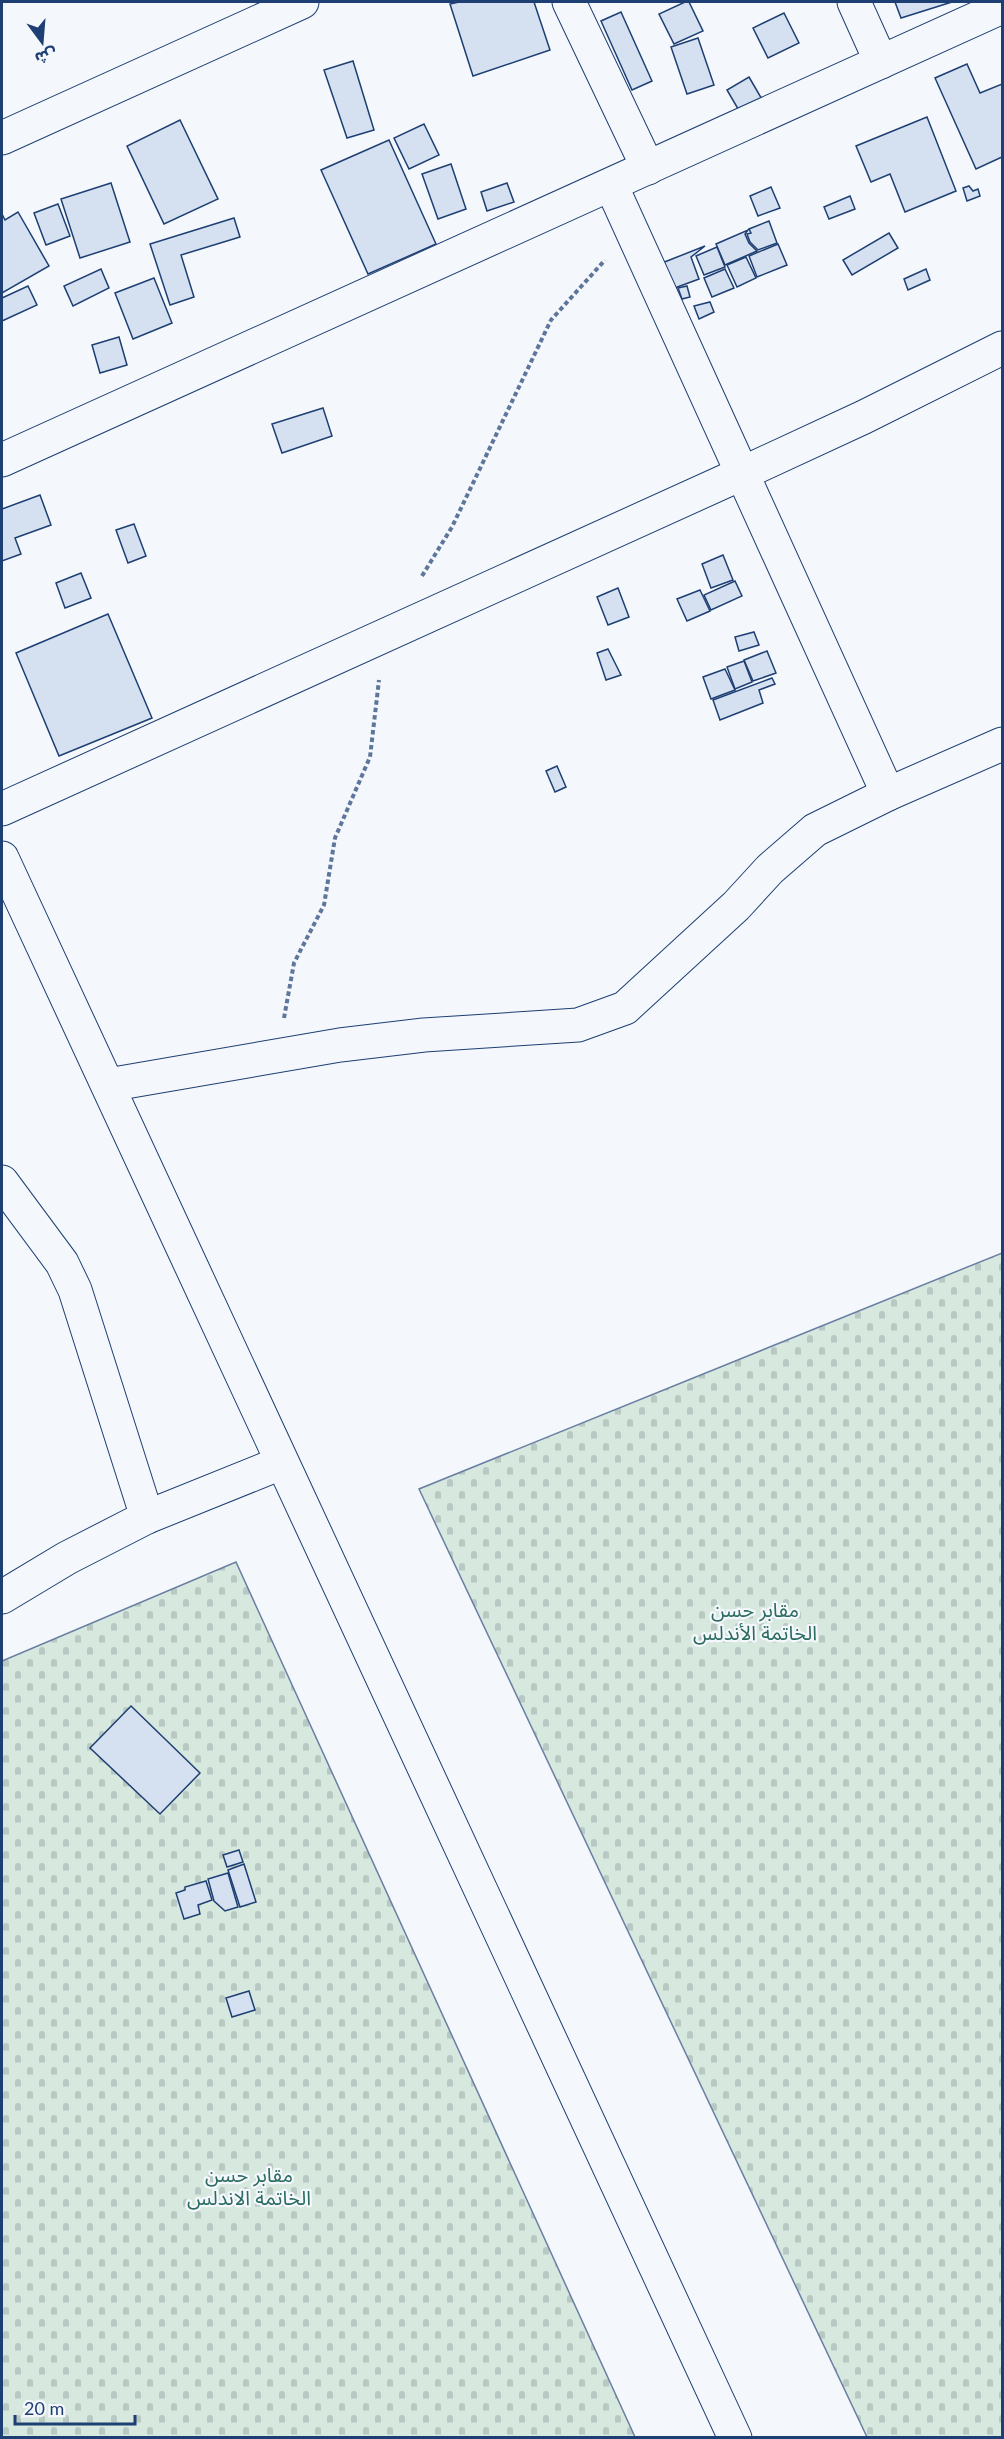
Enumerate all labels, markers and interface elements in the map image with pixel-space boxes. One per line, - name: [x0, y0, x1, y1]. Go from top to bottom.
- north arrow: [12, 12, 72, 72]
- text: ش: [33, 44, 59, 69]
- park label: مقابر حسن الخاتمة الأندلس: [693, 1597, 817, 1645]
- park label: مقابر حسن الخاتمة الاندلس: [187, 2162, 311, 2210]
- scale bar: [15, 2388, 135, 2426]
- text: 20 m: [24, 2397, 64, 2419]

